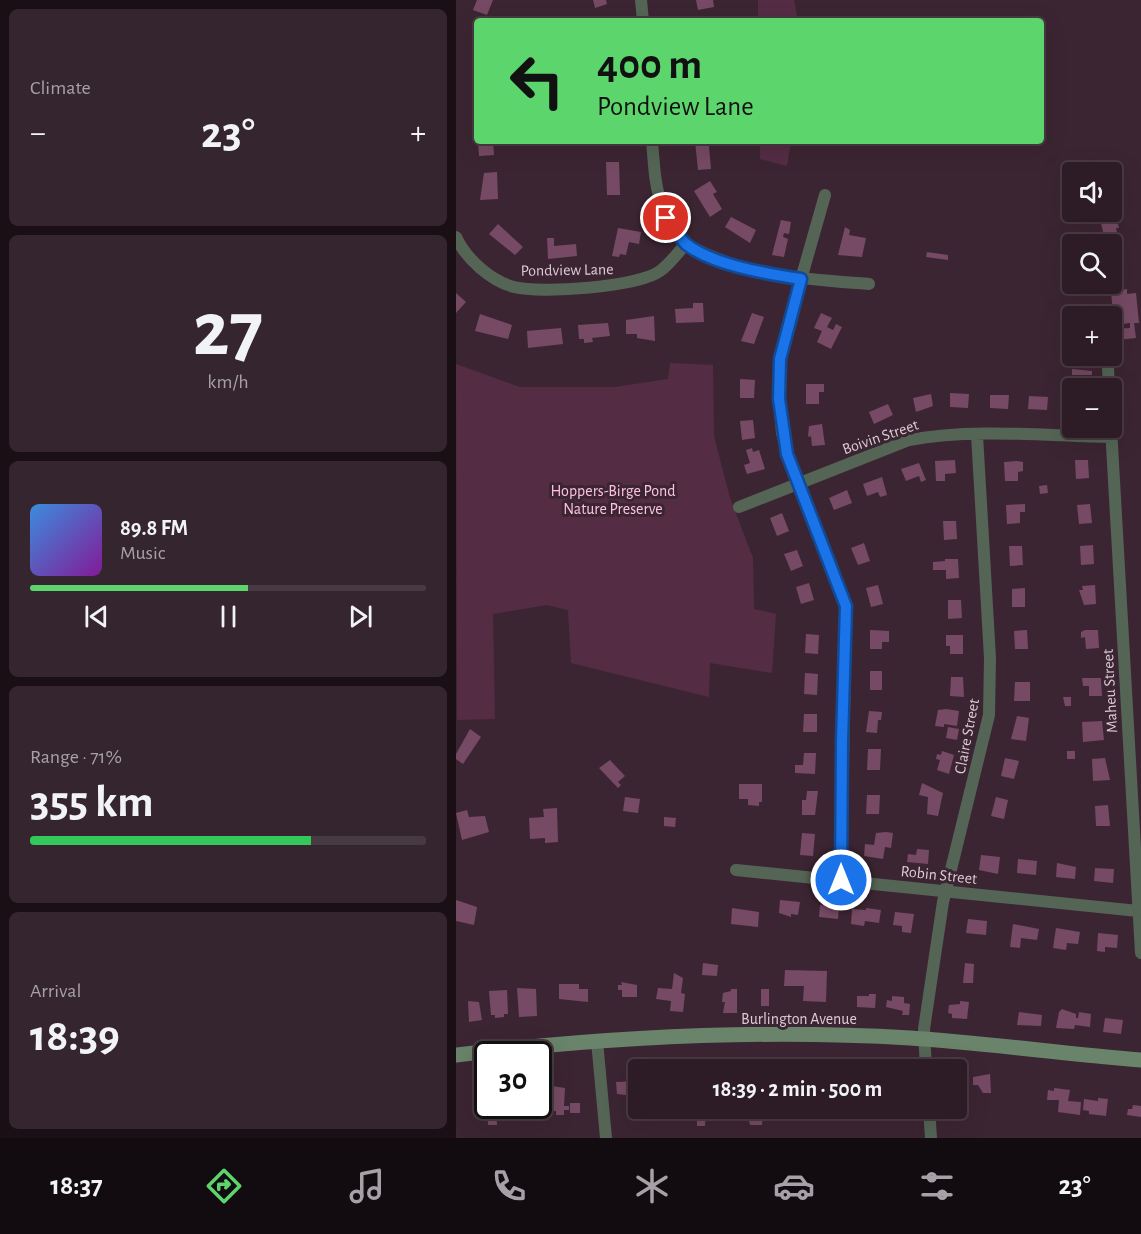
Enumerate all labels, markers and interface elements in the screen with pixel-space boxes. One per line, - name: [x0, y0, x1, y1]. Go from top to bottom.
- icon: left: [498, 42, 576, 120]
- text: 400 m: [597, 44, 702, 86]
- text: Climate: [30, 78, 91, 98]
- text: Pondview Lane: [597, 93, 754, 120]
- text: 23°: [201, 111, 255, 156]
- text: −: [30, 117, 46, 150]
- text: +: [410, 117, 426, 150]
- map controls: [1062, 162, 1122, 438]
- button: sound: [1062, 162, 1122, 222]
- pin: [640, 192, 691, 243]
- icon: arrive: [649, 201, 682, 234]
- button: search: [1062, 234, 1122, 294]
- street label: Pondview Lane: [520, 261, 614, 279]
- text: 27: [193, 292, 263, 370]
- button: +: [1062, 306, 1122, 366]
- text: km/h: [207, 372, 249, 392]
- button: −: [1062, 378, 1122, 438]
- street label: Boivin Street: [840, 416, 920, 457]
- park label: Hoppers-Birge Pond Nature Preserve: [551, 483, 676, 517]
- text: 89.8 FM: [120, 517, 188, 539]
- text: Music: [120, 543, 166, 563]
- icon: previous: [80, 600, 113, 633]
- icon: pause: [212, 600, 245, 633]
- icon: next: [344, 600, 377, 633]
- street label: Maheu Street: [1100, 649, 1120, 733]
- street label: Claire Street: [952, 697, 982, 775]
- text: Range · 71%: [30, 747, 122, 767]
- text: 355 km: [30, 780, 154, 825]
- position arrow: [809, 848, 873, 912]
- street label: Robin Street: [900, 863, 978, 887]
- text: Arrival: [30, 981, 81, 1001]
- street label: Burlington Avenue: [741, 1011, 857, 1027]
- text: 18:39: [30, 1014, 120, 1059]
- speed limit sign: 30: [474, 1041, 552, 1119]
- text: 18:39 · 2 min · 500 m: [713, 1078, 882, 1100]
- icon: directions: [203, 1165, 245, 1207]
- icon: music: [346, 1165, 388, 1207]
- icon: phone: [488, 1165, 530, 1207]
- icon: climate: [631, 1165, 673, 1207]
- icon: car: [773, 1165, 815, 1207]
- icon: filters: [916, 1165, 958, 1207]
- text: 18:37: [50, 1172, 103, 1199]
- text: 23°: [1058, 1172, 1091, 1199]

